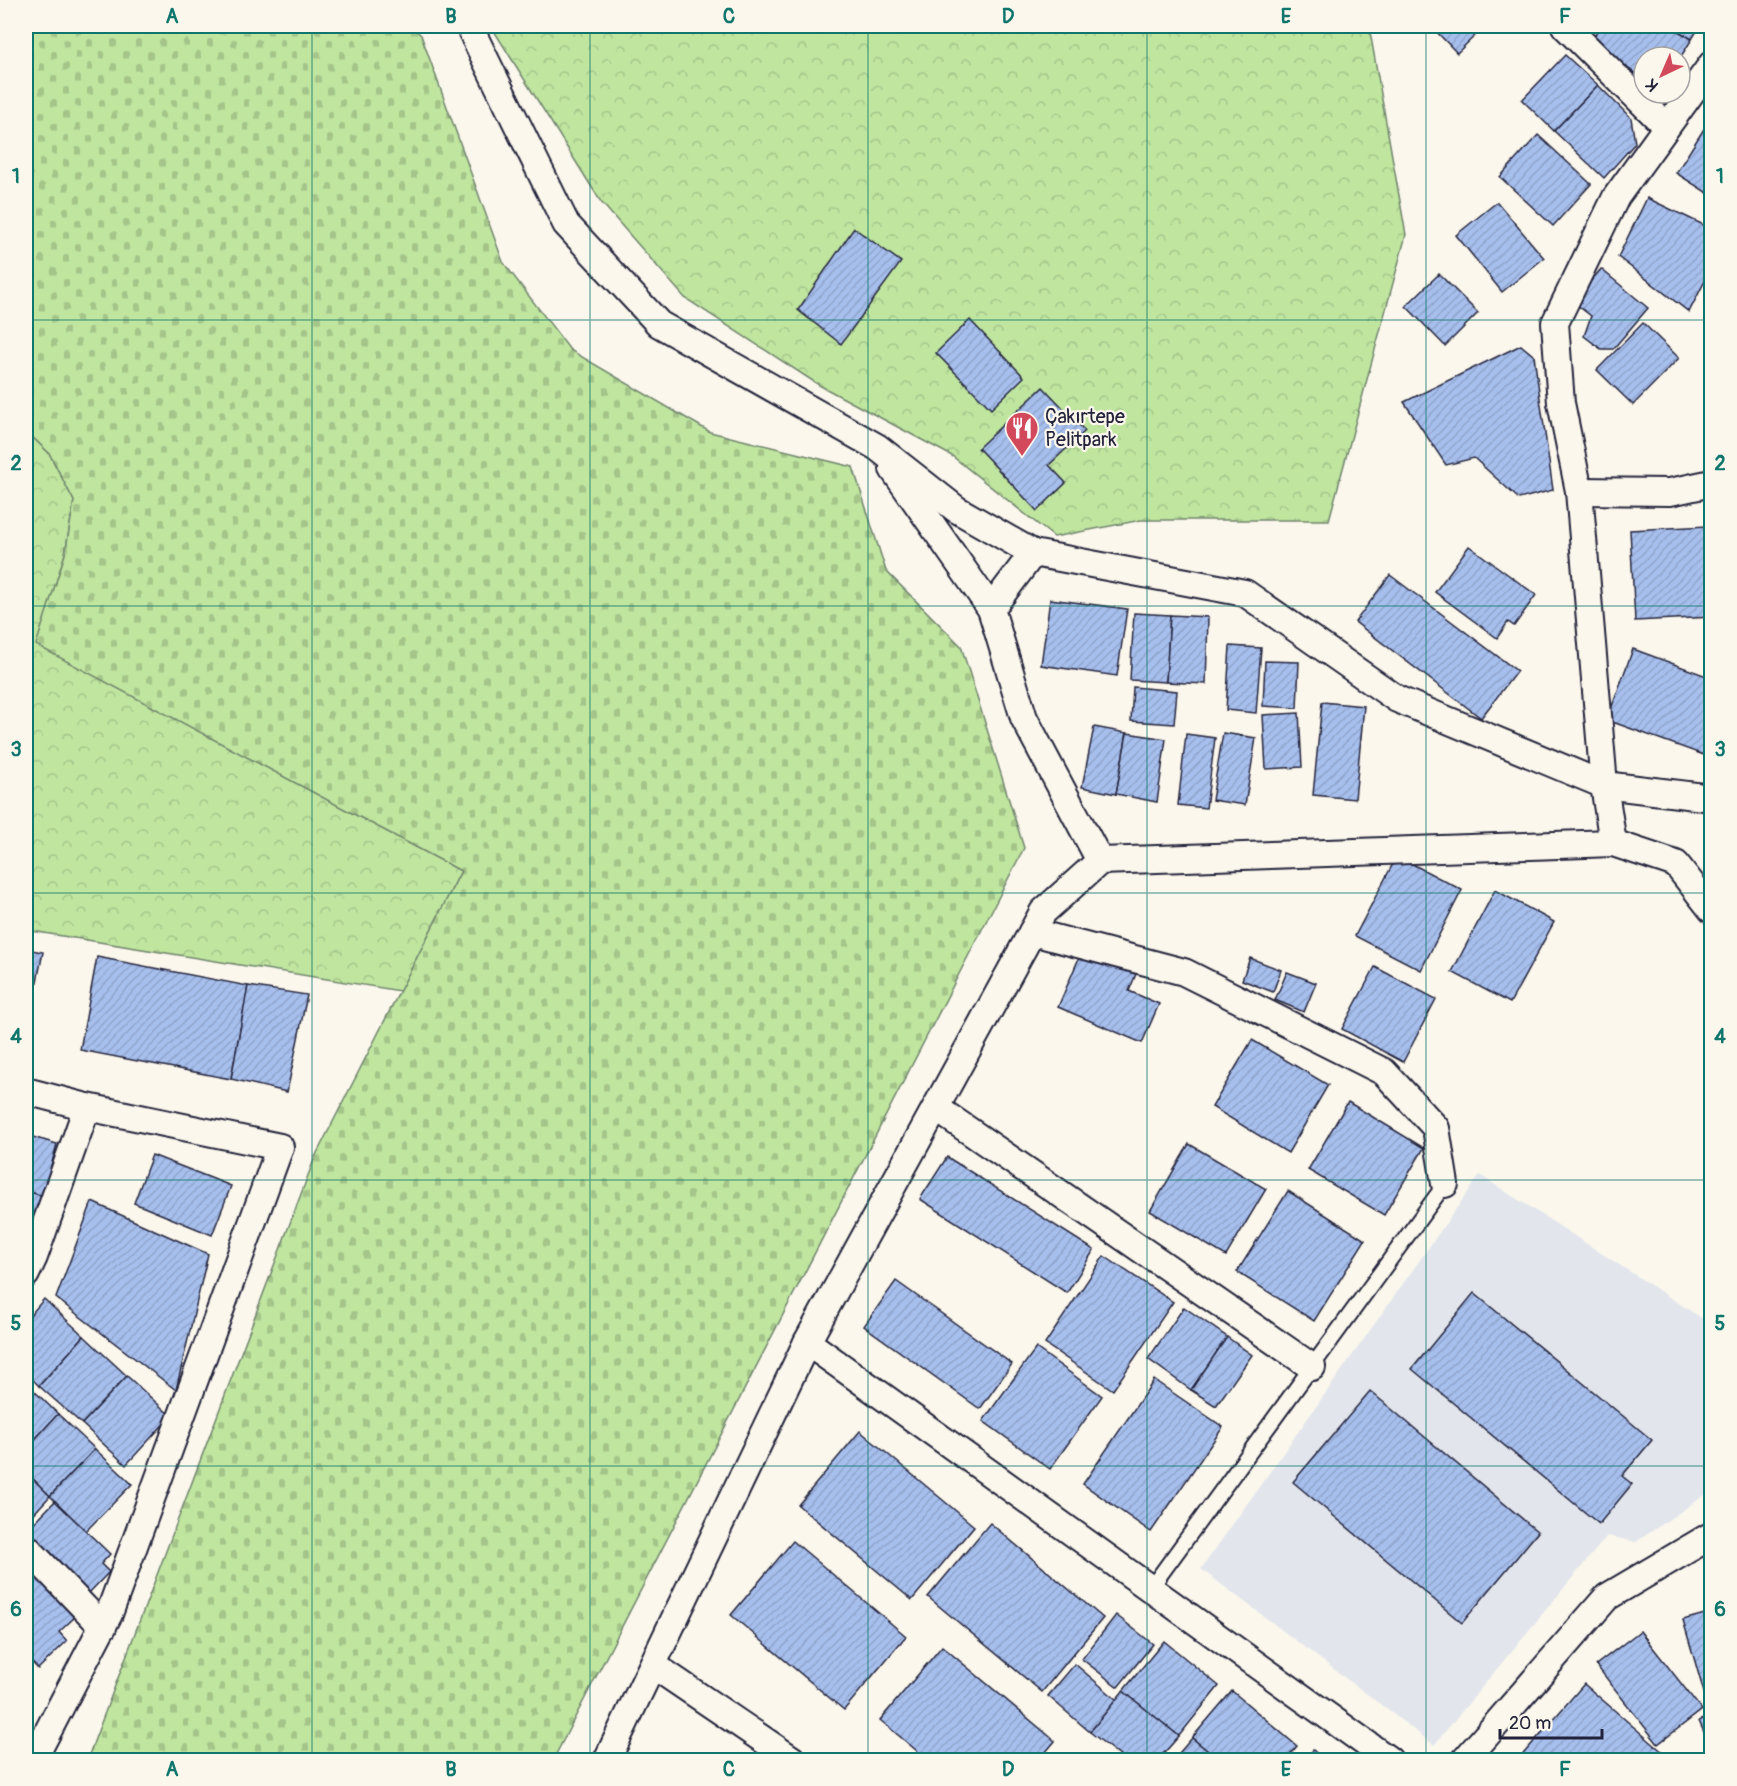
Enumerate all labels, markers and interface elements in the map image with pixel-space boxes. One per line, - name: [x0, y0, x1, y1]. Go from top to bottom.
- text: A: [166, 4, 179, 29]
- text: B: [445, 4, 457, 29]
- text: C: [723, 4, 735, 29]
- text: D: [1002, 4, 1015, 29]
- text: E: [1281, 4, 1292, 29]
- text: F: [1559, 4, 1571, 29]
- north arrow: [1632, 45, 1692, 105]
- text: K: [1642, 74, 1663, 96]
- text: 1: [12, 164, 20, 189]
- text: 1: [1716, 164, 1724, 189]
- place label: Çakırtepe Pelitpark: [1045, 404, 1125, 452]
- restaurant icon: Çakırtepe Pelitpark: [1004, 410, 1040, 457]
- text: 2: [10, 451, 22, 476]
- text: 2: [1714, 451, 1726, 476]
- text: 3: [10, 737, 22, 762]
- text: 3: [1714, 737, 1726, 762]
- text: 4: [10, 1024, 22, 1049]
- text: 4: [1714, 1024, 1726, 1049]
- text: 5: [11, 1311, 22, 1336]
- text: 5: [1715, 1311, 1726, 1336]
- text: 6: [10, 1597, 22, 1622]
- text: 6: [1714, 1597, 1726, 1622]
- scale bar: [1500, 1702, 1602, 1740]
- text: 20 m: [1509, 1712, 1551, 1735]
- text: A: [166, 1757, 179, 1782]
- text: B: [445, 1757, 457, 1782]
- text: C: [723, 1757, 735, 1782]
- text: D: [1002, 1757, 1015, 1782]
- text: E: [1281, 1757, 1292, 1782]
- text: F: [1559, 1757, 1571, 1782]

